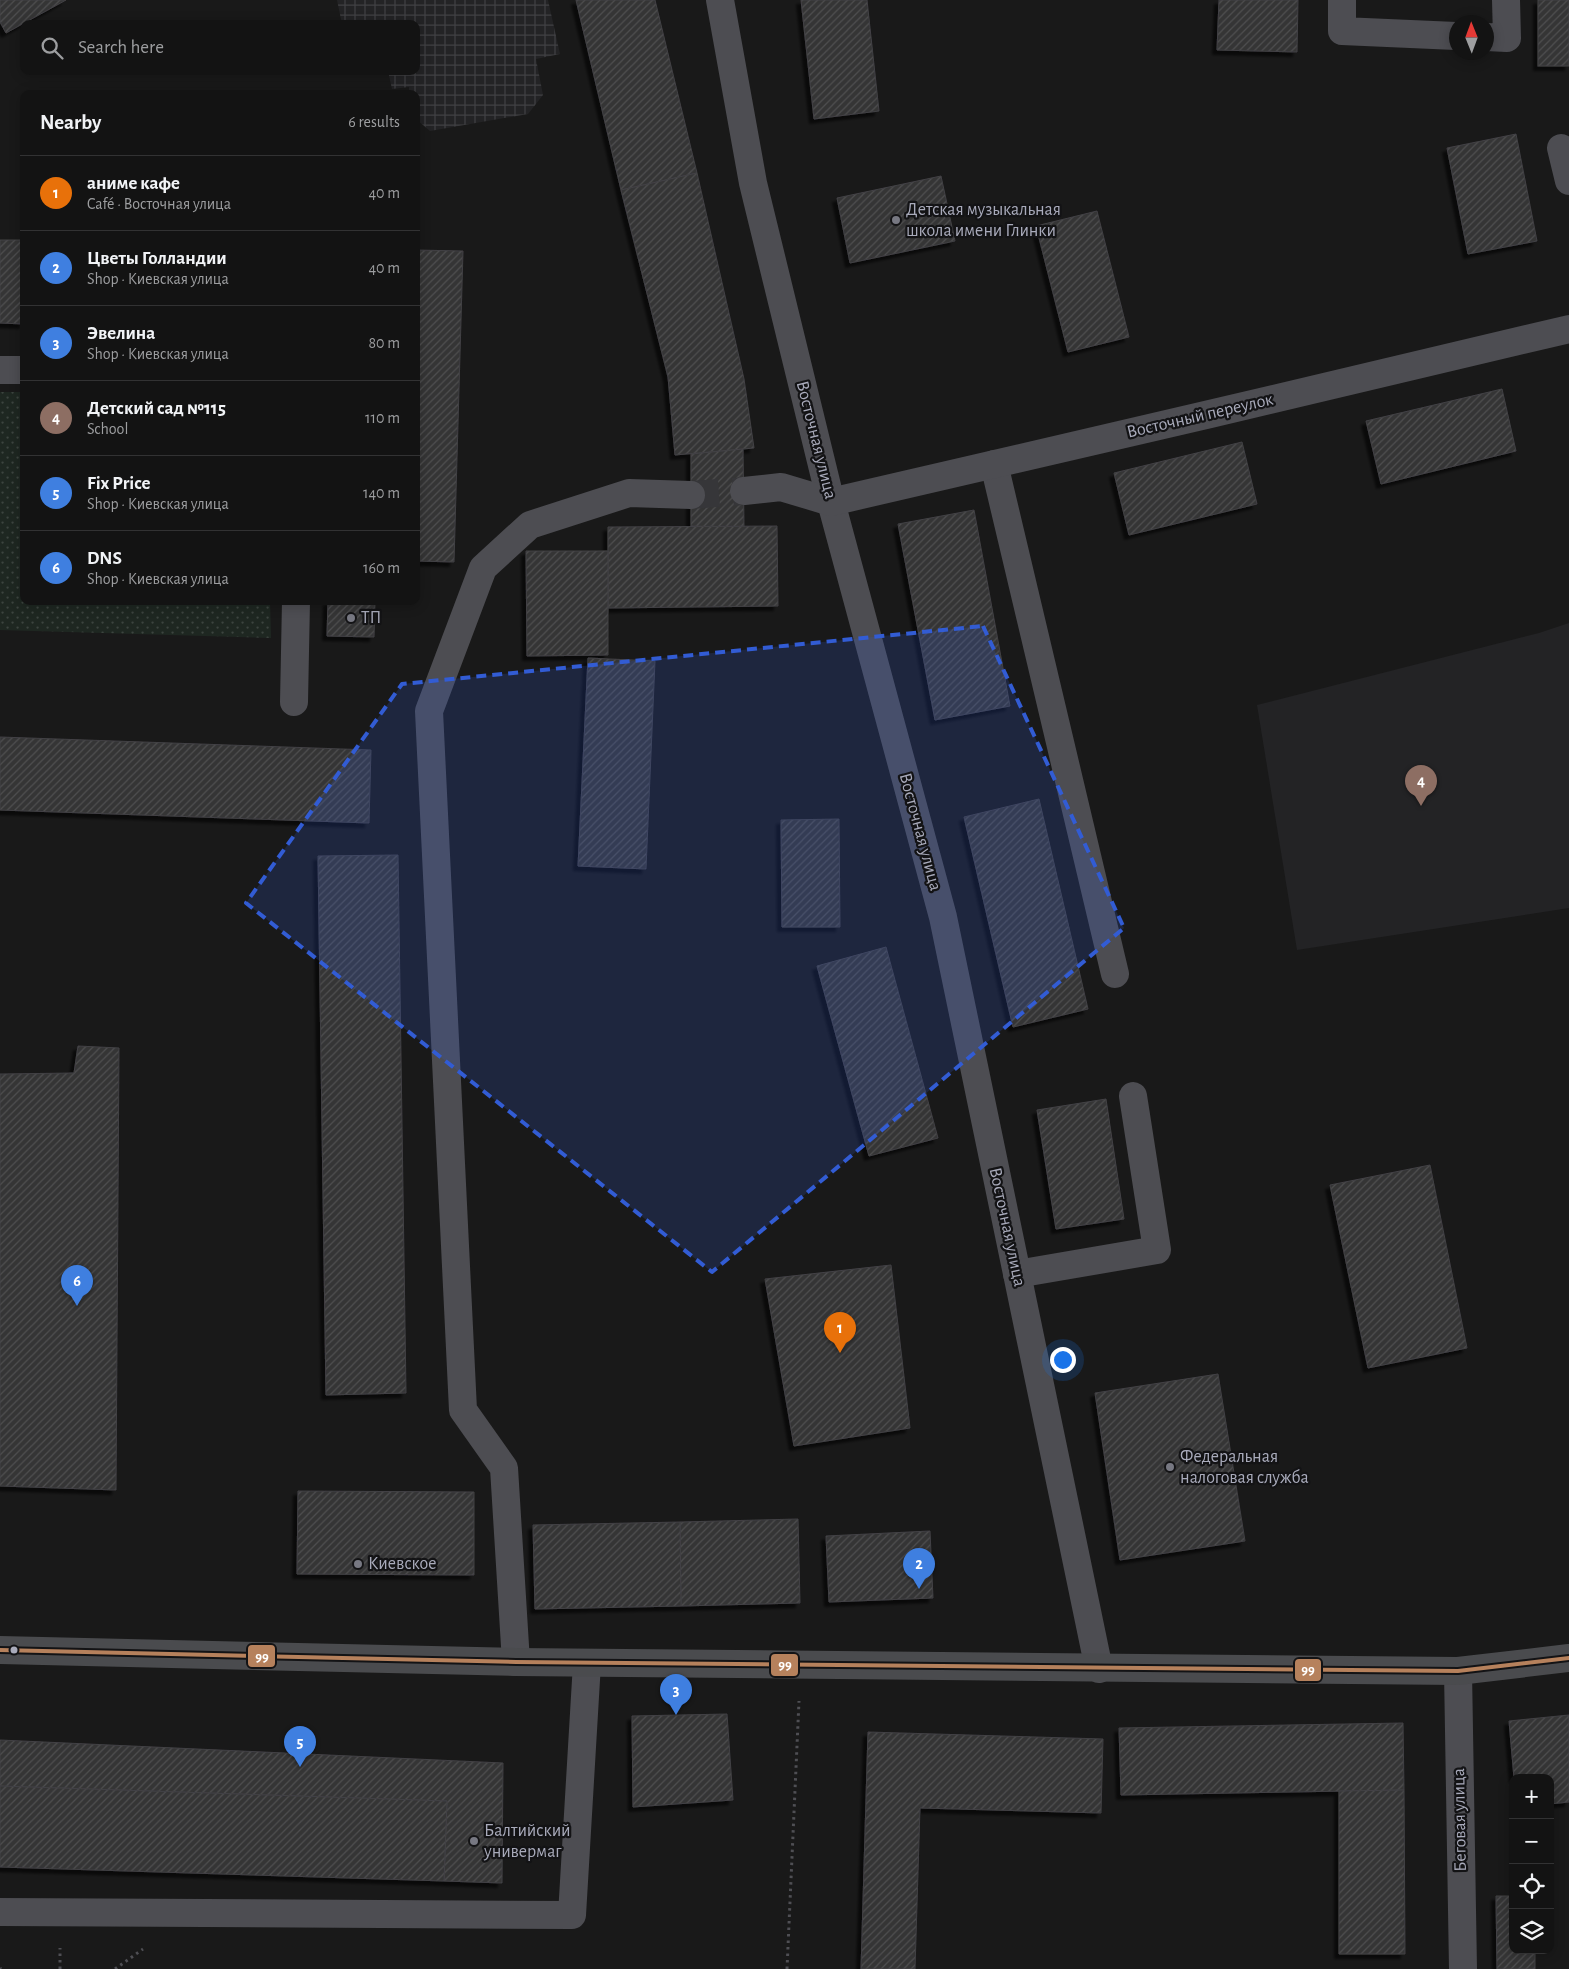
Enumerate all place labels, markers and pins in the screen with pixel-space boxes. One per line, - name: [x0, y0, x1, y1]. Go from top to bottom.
- place label: Детская музыкальная школа имени Глинки: [906, 201, 1061, 240]
- marker: Детская музыкальная школа имени Глинки: [890, 214, 902, 226]
- place label: ТП: [361, 609, 381, 627]
- marker: ТП: [345, 612, 357, 624]
- pin: 4: [1405, 765, 1437, 806]
- pin: 6: [61, 1265, 93, 1306]
- pin: 1: [824, 1312, 856, 1353]
- place label: Федеральная налоговая служба: [1180, 1448, 1309, 1487]
- marker: Федеральная налоговая служба: [1164, 1461, 1176, 1473]
- pin: 2: [903, 1548, 935, 1589]
- place label: Киевское: [368, 1555, 437, 1573]
- marker: Киевское: [352, 1558, 364, 1570]
- unlabelled marker: [9, 1645, 19, 1655]
- pin: 3: [660, 1674, 692, 1715]
- pin: 5: [284, 1726, 316, 1767]
- place label: Балтийский универмаг: [483, 1822, 571, 1861]
- marker: Балтийский универмаг: [468, 1835, 480, 1847]

